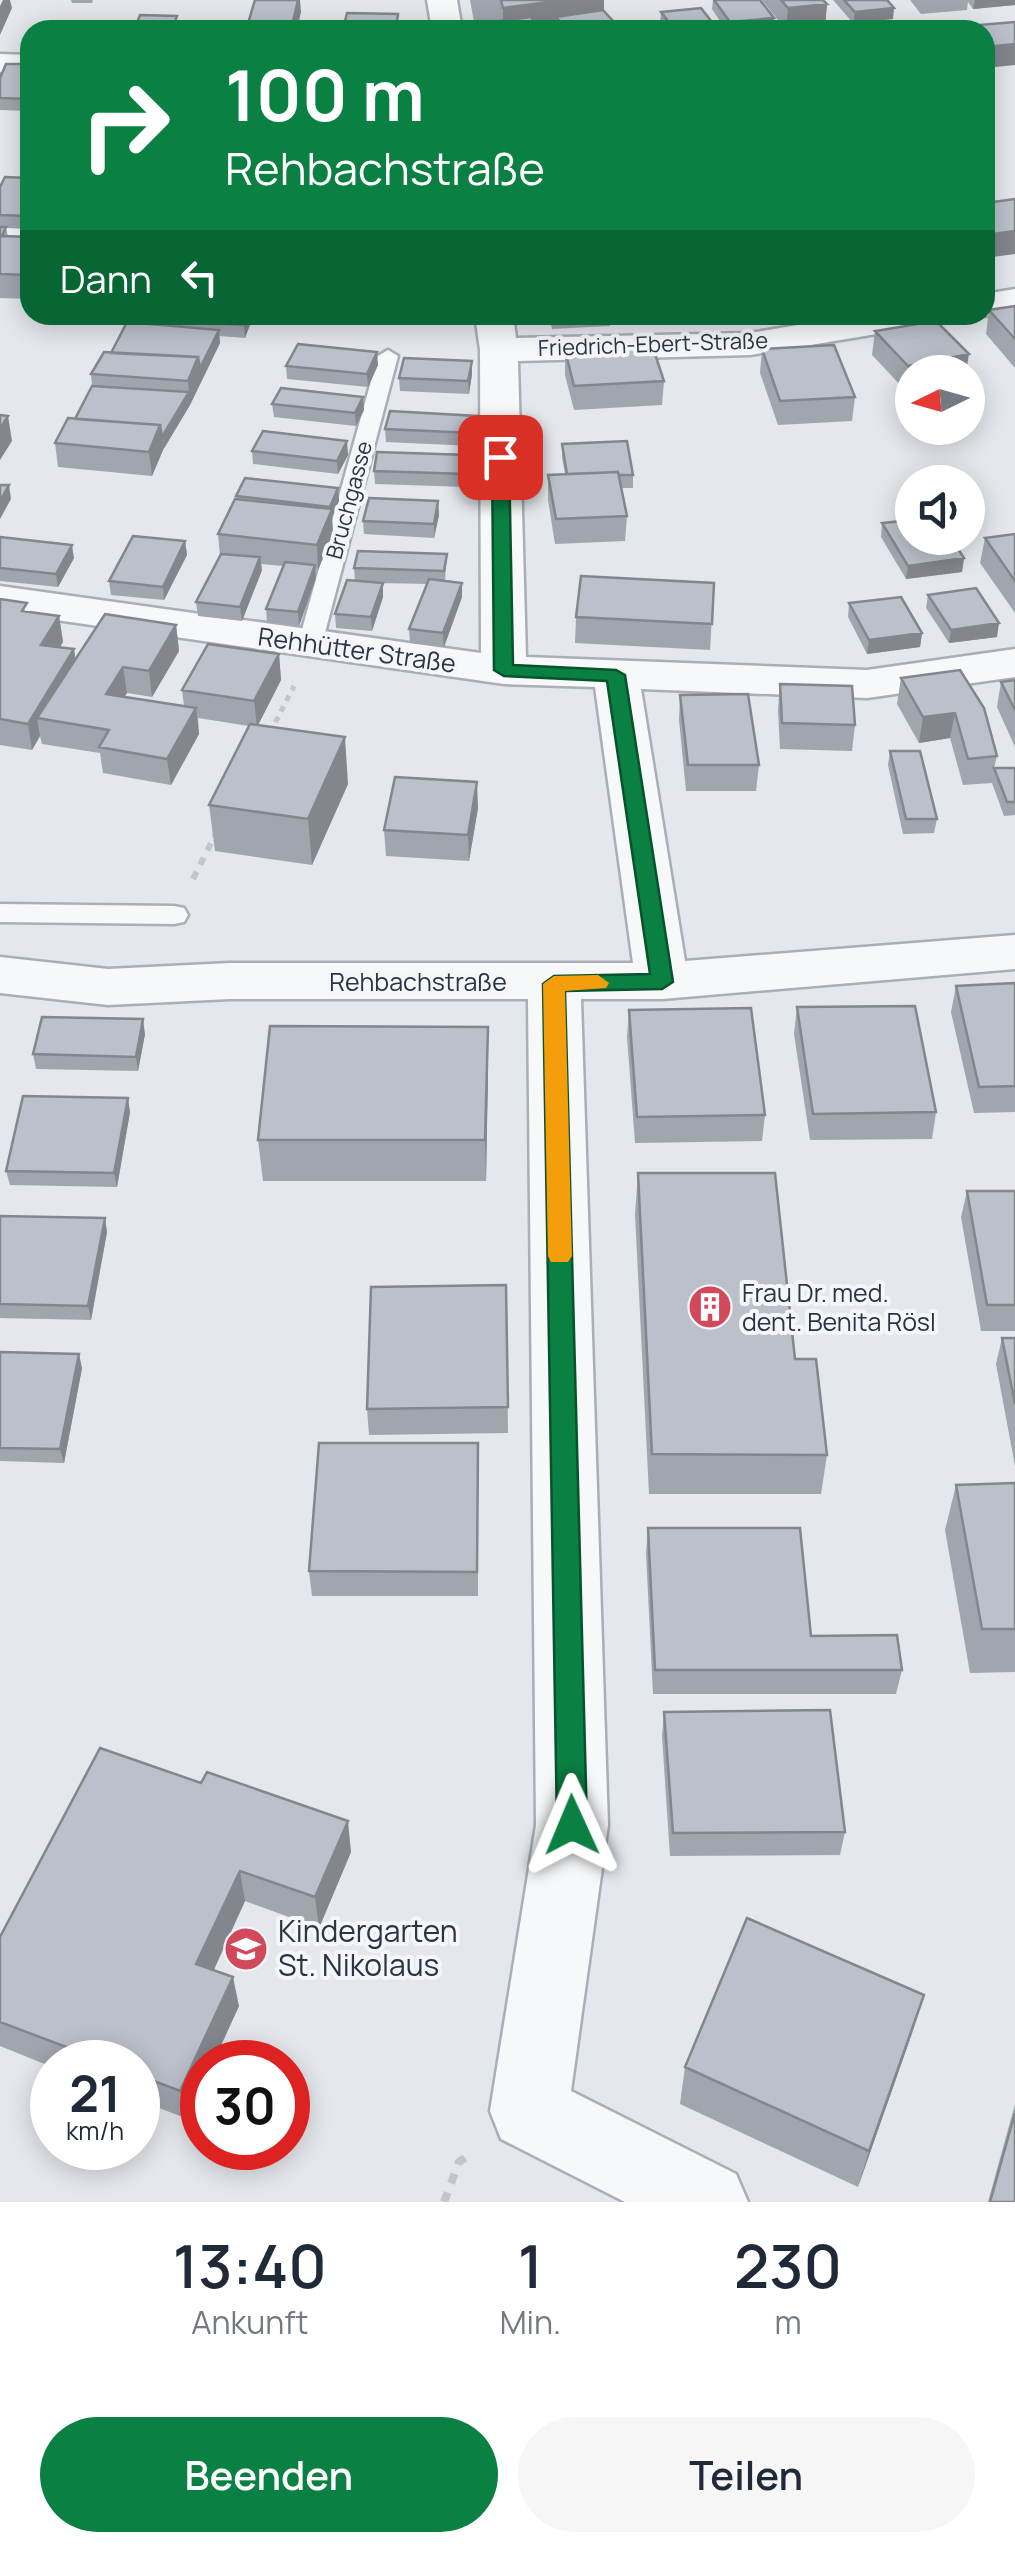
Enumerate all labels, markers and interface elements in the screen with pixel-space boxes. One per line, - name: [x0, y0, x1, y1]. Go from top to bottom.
- text: 100 m: [225, 46, 425, 142]
- icon: right: [60, 60, 190, 190]
- text: Rehbachstraße: [225, 137, 545, 199]
- icon: left: [172, 250, 227, 305]
- text: Dann: [60, 252, 152, 304]
- street label: Friedrich-Ebert-Straße: [537, 325, 769, 363]
- north arrow: [895, 355, 985, 445]
- map controls: [895, 355, 985, 555]
- pin: [458, 415, 543, 500]
- icon: arrive: [473, 430, 528, 485]
- street label: Bruchgasse: [319, 438, 379, 562]
- button: sound: [895, 465, 985, 555]
- street label: Rehhütter Straße: [256, 618, 458, 681]
- street label: Rehbachstraße: [329, 964, 507, 999]
- place label: Frau Dr. med. dent. Benita Rösl: [742, 1275, 936, 1339]
- building icon: Frau Dr. med. dent. Benita Rösl: [687, 1284, 733, 1330]
- position arrow: [520, 1773, 624, 1877]
- place label: Kindergarten St. Nikolaus: [278, 1910, 458, 1985]
- school or university icon: Kindergarten St. Nikolaus: [223, 1926, 269, 1972]
- speed limit sign: 30: [180, 2040, 310, 2170]
- text: 21: [69, 2059, 121, 2127]
- text: km/h: [66, 2113, 124, 2148]
- text: 13:40: [173, 2224, 327, 2306]
- text: 1: [518, 2224, 543, 2306]
- text: 230: [734, 2224, 842, 2306]
- text: Ankunft: [191, 2300, 309, 2344]
- text: Min.: [500, 2300, 561, 2344]
- text: m: [775, 2300, 802, 2344]
- button: Beenden: [40, 2417, 498, 2532]
- button: Teilen: [518, 2417, 975, 2532]

